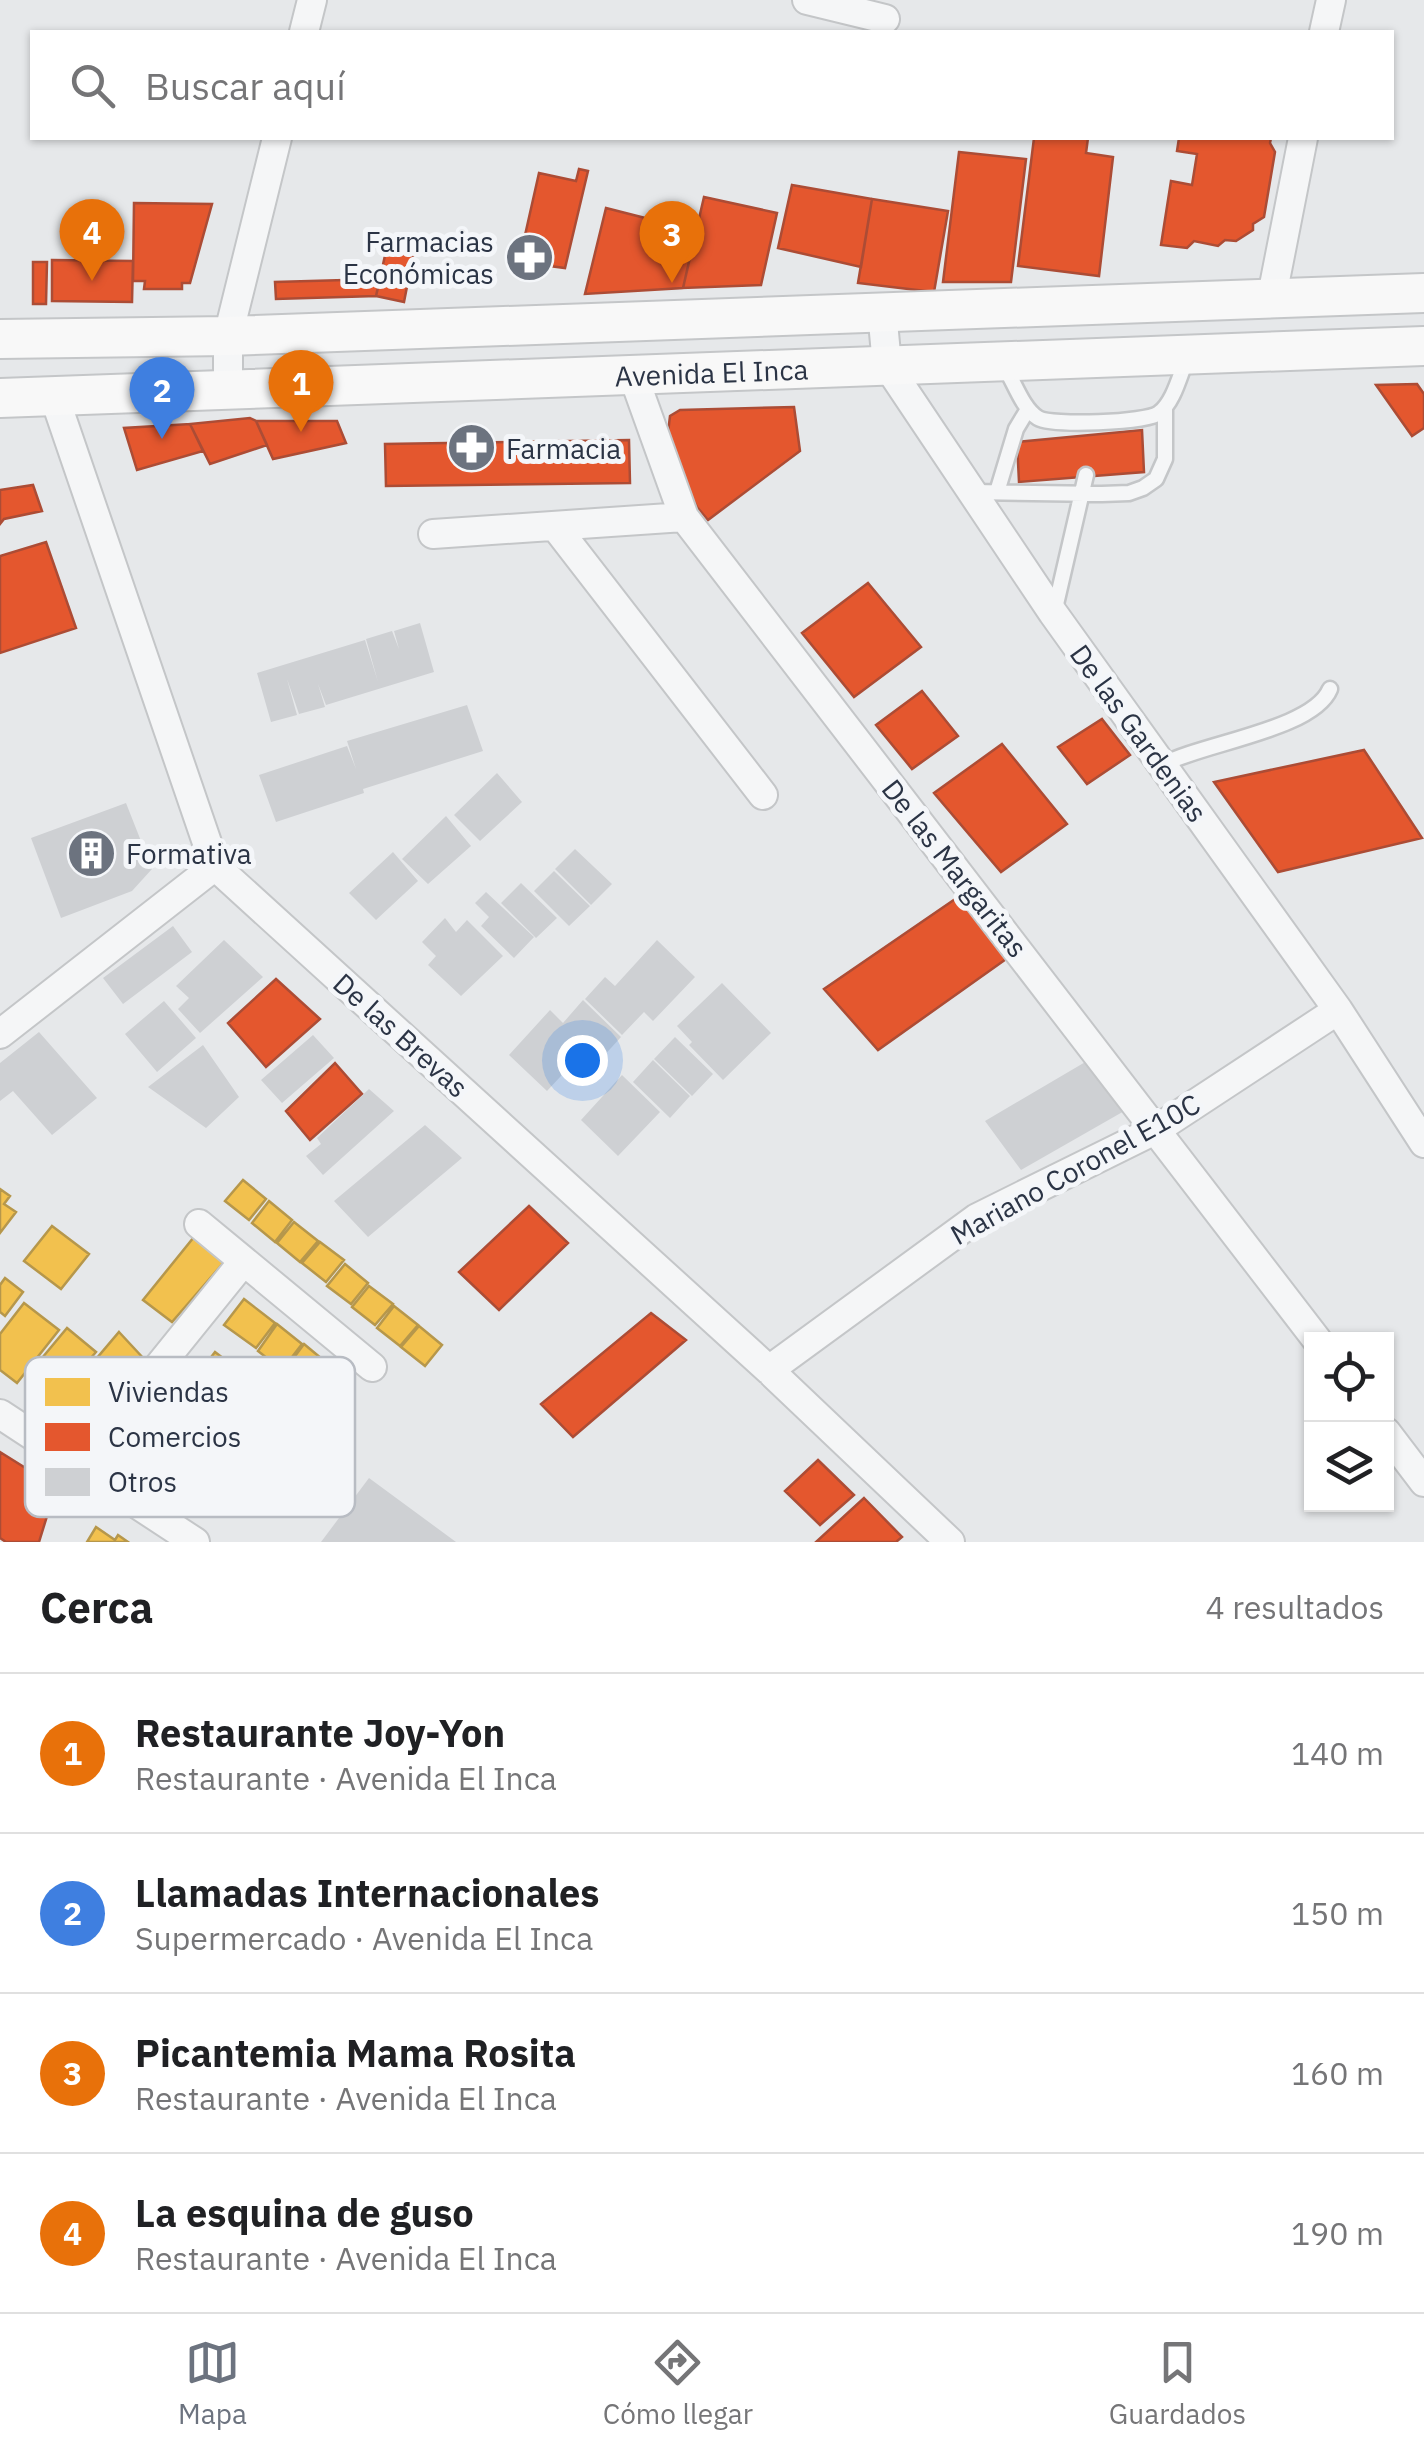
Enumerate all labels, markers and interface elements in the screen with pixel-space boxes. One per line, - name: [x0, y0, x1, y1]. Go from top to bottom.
- search box: [30, 30, 1394, 140]
- icon: search: [65, 58, 120, 113]
- text: Buscar aquí: [145, 61, 346, 110]
- pin: 4: [59, 198, 124, 281]
- pin: 3: [640, 200, 704, 283]
- place label: Farmacias Económicas: [343, 223, 494, 292]
- pharmacy icon: Farmacias Económicas: [503, 231, 555, 283]
- pin: 1: [268, 350, 334, 432]
- street label: Avenida El Inca: [614, 350, 809, 394]
- pin: 2: [130, 356, 194, 439]
- pharmacy icon: Farmacia: [445, 422, 497, 474]
- place label: Farmacia: [506, 430, 621, 467]
- street label: De las Gardenias: [1062, 637, 1216, 829]
- street label: De las Margaritas: [874, 771, 1036, 965]
- building icon: Formativa: [65, 827, 117, 879]
- place label: Formativa: [126, 835, 252, 872]
- street label: De las Brevas: [326, 965, 476, 1105]
- your location: [557, 1035, 608, 1086]
- street label: Mariano Coronel E10C: [944, 1085, 1206, 1253]
- map controls: [1304, 1332, 1394, 1512]
- button: locate: [1304, 1332, 1394, 1422]
- legend: [25, 1357, 355, 1517]
- text: Viviendas: [108, 1373, 229, 1410]
- text: Comercios: [108, 1418, 241, 1455]
- button: layers: [1304, 1422, 1394, 1512]
- text: Otros: [108, 1463, 177, 1500]
- text: Cerca: [40, 1580, 153, 1635]
- text: 4 resultados: [1205, 1586, 1384, 1628]
- text: Restaurante Joy-Yon: [135, 1708, 505, 1757]
- text: 1: [63, 1732, 82, 1774]
- text: 140 m: [1291, 1732, 1384, 1774]
- text: Restaurante · Avenida El Inca: [135, 1757, 557, 1799]
- text: Llamadas Internacionales: [135, 1868, 599, 1917]
- text: 2: [63, 1892, 82, 1934]
- text: 150 m: [1291, 1892, 1384, 1934]
- text: Supermercado · Avenida El Inca: [135, 1917, 593, 1959]
- text: Picantemia Mama Rosita: [135, 2028, 576, 2077]
- text: 3: [63, 2052, 82, 2094]
- text: 160 m: [1291, 2052, 1384, 2094]
- text: Restaurante · Avenida El Inca: [135, 2077, 557, 2119]
- text: La esquina de guso: [135, 2188, 474, 2237]
- text: 4: [63, 2212, 82, 2254]
- text: 190 m: [1291, 2212, 1384, 2254]
- text: Restaurante · Avenida El Inca: [135, 2237, 557, 2279]
- tab: Mapa: [178, 2335, 247, 2432]
- tab: Cómo llegar: [603, 2335, 753, 2432]
- tab: Guardados: [1109, 2335, 1246, 2432]

